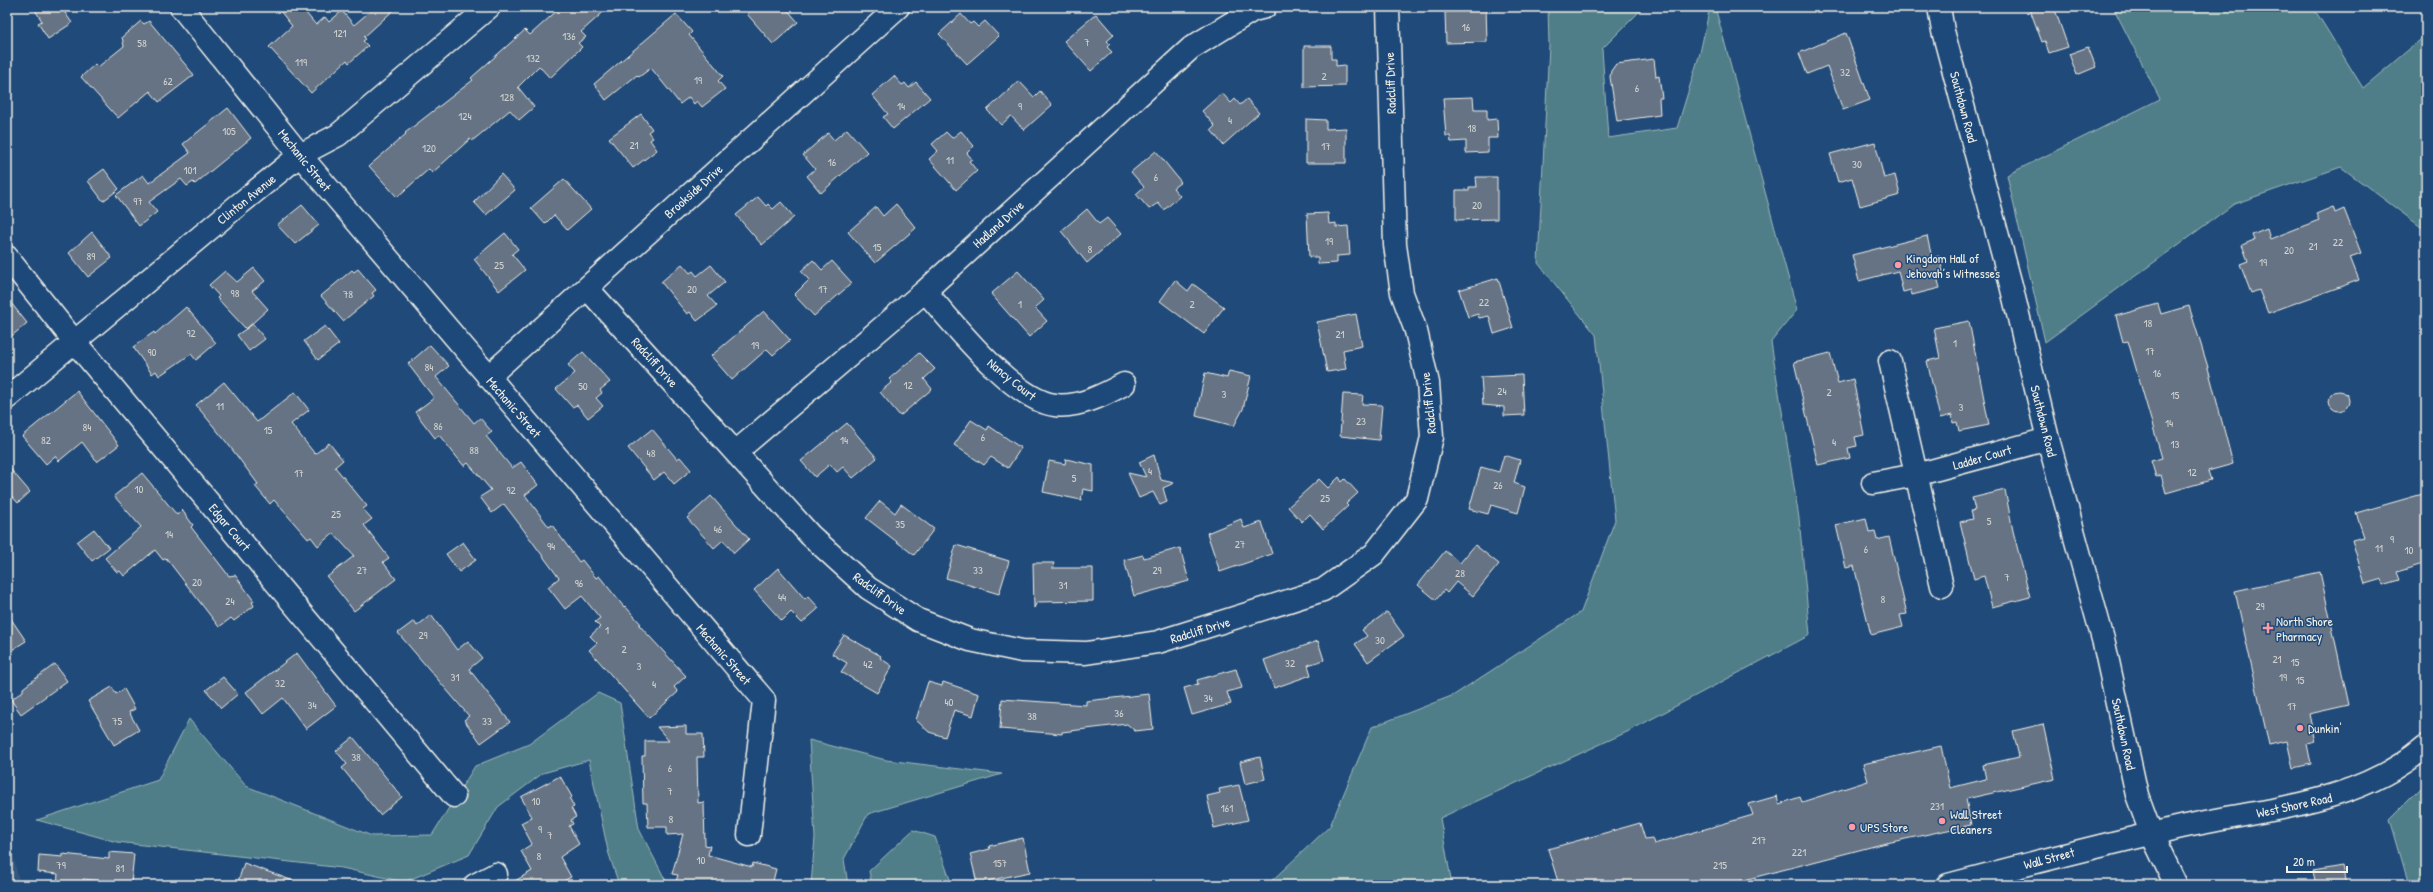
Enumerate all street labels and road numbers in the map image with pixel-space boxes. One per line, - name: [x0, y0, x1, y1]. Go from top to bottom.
- street label: Radcliff Drive: [1380, 52, 1400, 114]
- street label: Southdown Road: [1946, 69, 1982, 145]
- street label: Mechanic Street: [274, 125, 336, 195]
- street label: Brookside Drive: [660, 160, 726, 222]
- street label: Clinton Avenue: [213, 170, 279, 228]
- street label: Hadland Drive: [968, 196, 1028, 252]
- street label: Radcliff Drive: [628, 333, 682, 391]
- street label: Nancy Court: [984, 354, 1041, 405]
- street label: Radcliff Drive: [1416, 371, 1440, 435]
- street label: Mechanic Street: [482, 373, 546, 442]
- street label: Southdown Road: [2026, 383, 2062, 459]
- street label: Ladder Court: [1951, 440, 2014, 474]
- street label: Edgar Court: [205, 499, 255, 555]
- street label: Radcliff Drive: [850, 568, 910, 618]
- street label: Radcliff Drive: [1168, 612, 1232, 648]
- street label: Mechanic Street: [692, 620, 756, 689]
- street label: Southdown Road: [2108, 697, 2140, 771]
- street label: West Shore Road: [2255, 788, 2333, 822]
- street label: Wall Street: [2022, 842, 2077, 873]

